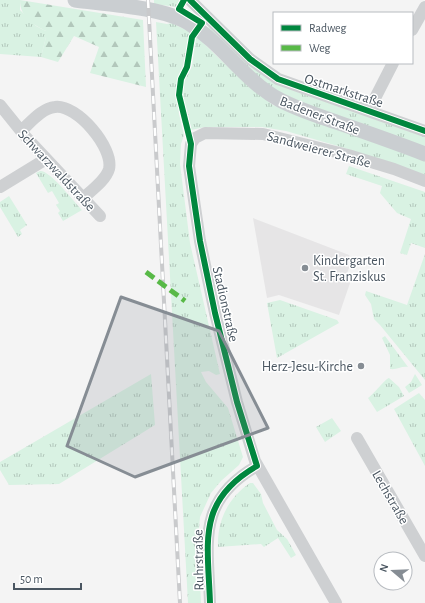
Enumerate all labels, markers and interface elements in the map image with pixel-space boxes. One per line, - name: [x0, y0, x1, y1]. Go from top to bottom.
- legend: [273, 12, 413, 64]
- text: Radweg: [309, 22, 346, 34]
- text: Weg: [309, 42, 331, 54]
- street label: Ostmarkstraße: [303, 72, 385, 110]
- street label: Badener Straße: [278, 94, 362, 138]
- street label: Schwarzwaldstraße: [15, 127, 97, 214]
- street label: Sandweierer Straße: [265, 129, 372, 171]
- place label: Kindergarten St. Franziskus: [313, 254, 386, 284]
- marker: Kindergarten St. Franziskus: [300, 263, 310, 273]
- street label: Stadionstraße: [210, 265, 240, 343]
- place label: Herz-Jesu-Kirche: [262, 360, 353, 374]
- marker: Herz-Jesu-Kirche: [356, 361, 366, 371]
- street label: Lechstraße: [369, 468, 411, 527]
- street label: Ruhrstraße: [191, 529, 207, 591]
- north arrow: [373, 551, 413, 591]
- text: N: [378, 562, 390, 573]
- scale bar: [14, 565, 81, 591]
- text: 50 m: [20, 573, 43, 585]

